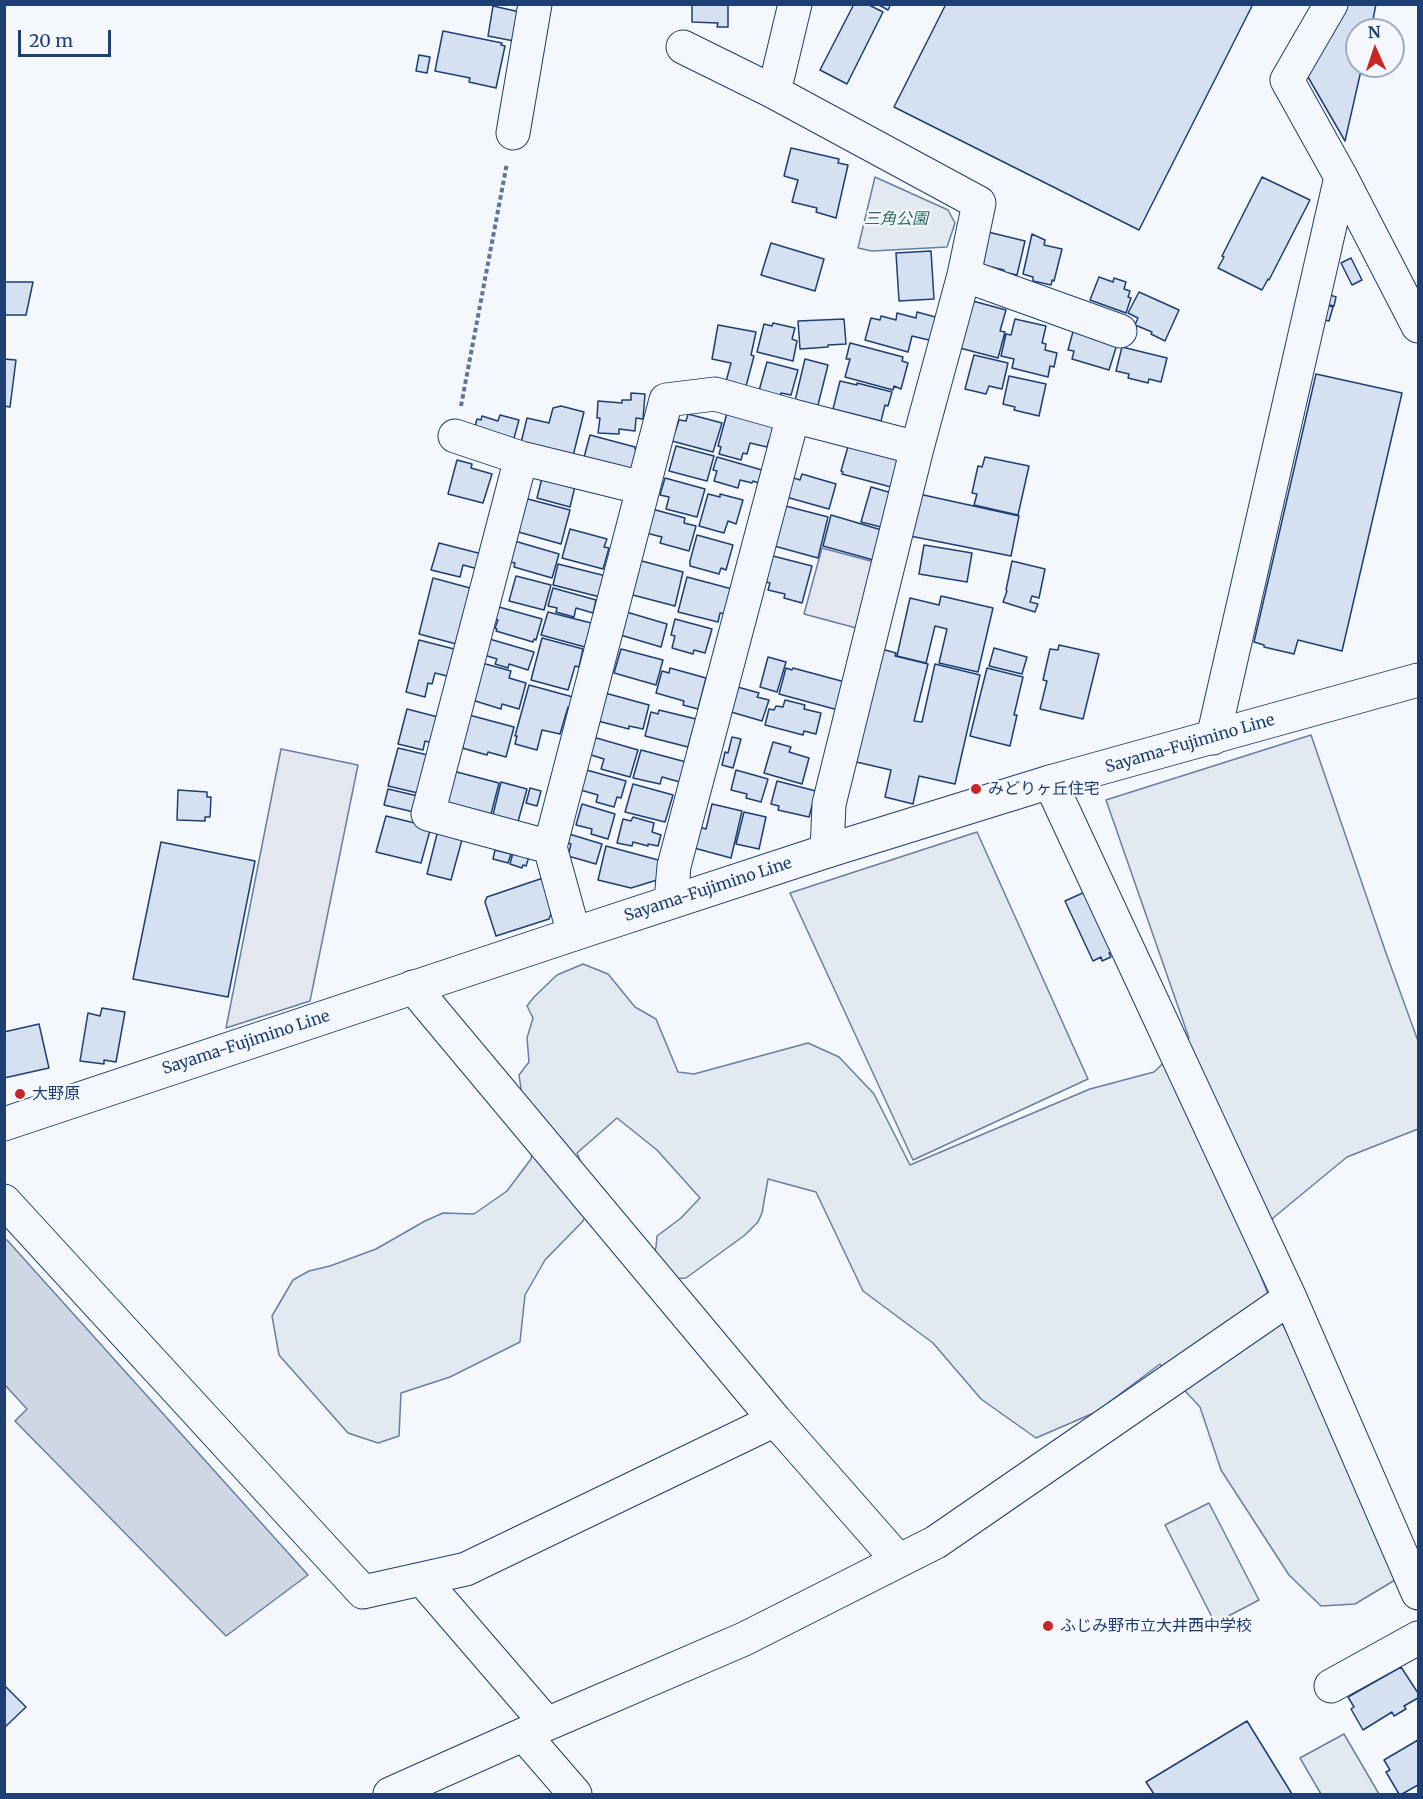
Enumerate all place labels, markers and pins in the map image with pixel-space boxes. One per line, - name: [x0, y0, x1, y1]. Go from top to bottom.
- place label: みどりヶ丘住宅: [988, 779, 1100, 799]
- marker: みどりヶ丘住宅: [969, 782, 983, 796]
- place label: 大野原: [32, 1084, 80, 1104]
- marker: 大野原: [13, 1087, 27, 1101]
- place label: ふじみ野市立大井西中学校: [1060, 1616, 1252, 1636]
- marker: ふじみ野市立大井西中学校: [1041, 1619, 1055, 1633]

